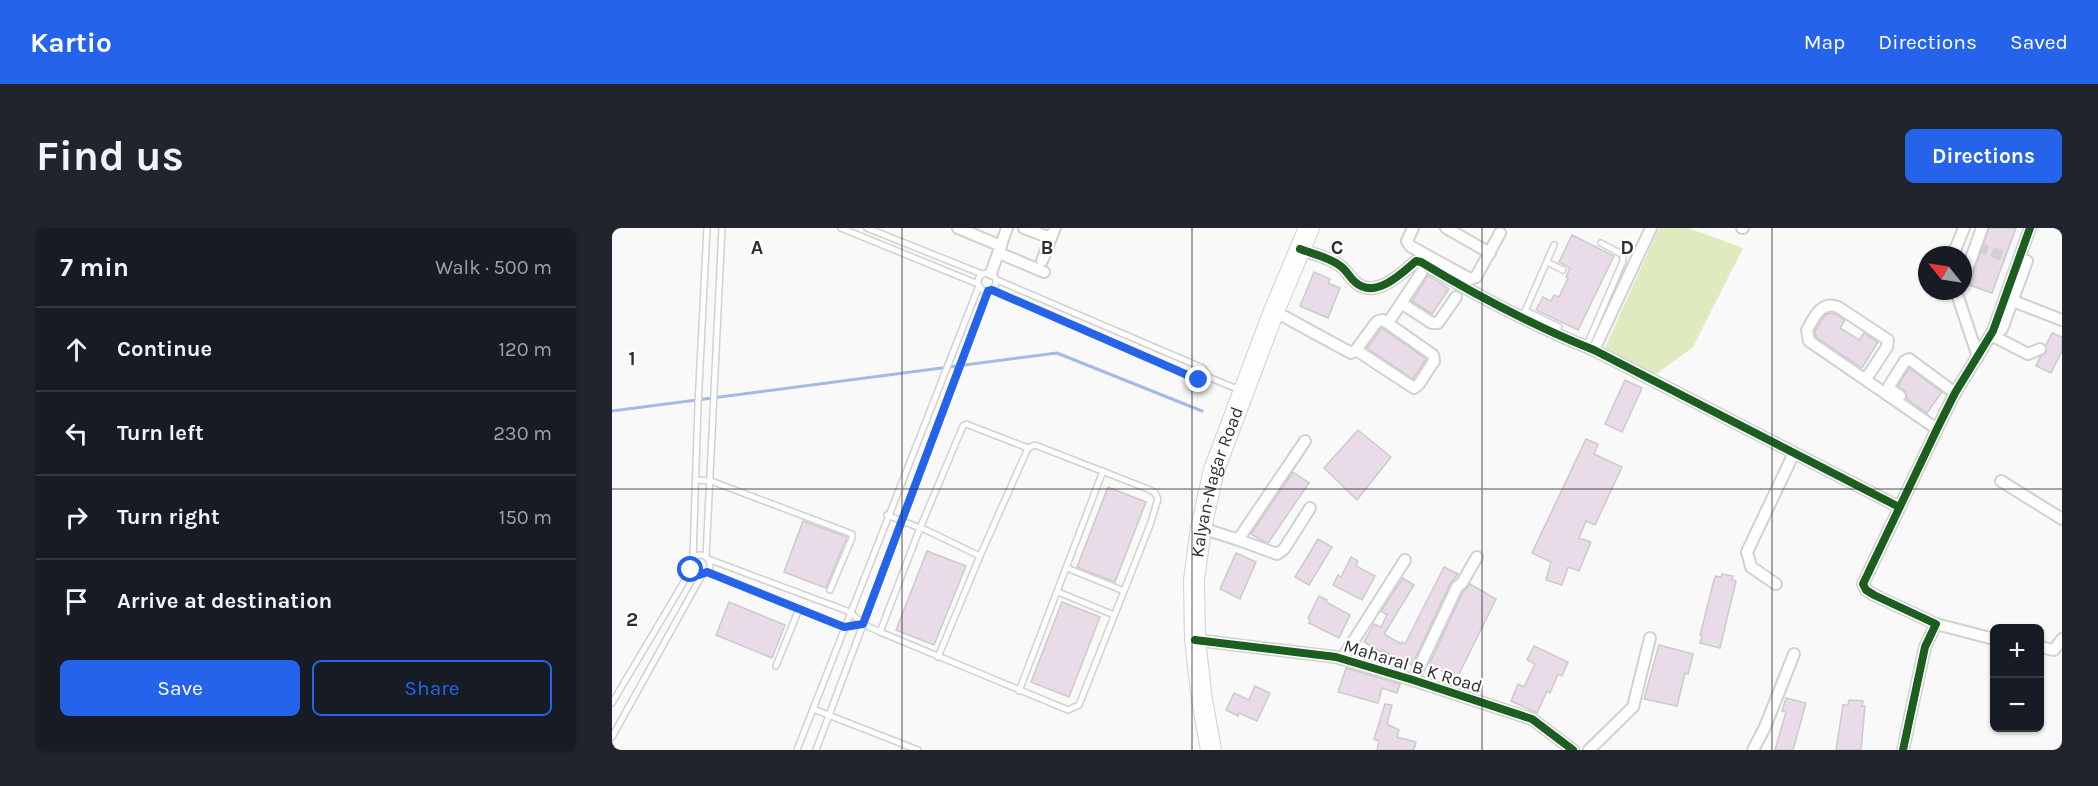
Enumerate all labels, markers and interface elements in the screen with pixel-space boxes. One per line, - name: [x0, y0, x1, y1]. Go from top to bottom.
- text: Kartio: [30, 26, 112, 59]
- text: Map: [1804, 30, 1845, 54]
- text: Directions: [1878, 30, 1977, 54]
- text: Saved: [2010, 30, 2068, 54]
- button: Directions: [1905, 129, 2062, 183]
- text: Find us: [36, 131, 184, 181]
- text: A: [751, 236, 764, 259]
- text: B: [1041, 236, 1053, 259]
- text: C: [1331, 236, 1343, 259]
- text: D: [1620, 236, 1634, 259]
- north arrow: [1918, 246, 1972, 300]
- text: 7 min: [60, 252, 129, 283]
- text: Walk · 500 m: [435, 256, 552, 279]
- icon: ahead: [60, 333, 93, 366]
- text: Continue: [117, 336, 212, 362]
- text: 120 m: [498, 338, 552, 361]
- text: 1: [628, 347, 636, 370]
- route end: [1185, 366, 1211, 392]
- street label: Kalyan-Nagar Road: [1186, 404, 1248, 559]
- icon: left: [60, 417, 93, 450]
- text: Turn left: [117, 420, 204, 446]
- text: 230 m: [493, 422, 552, 445]
- icon: right: [60, 501, 93, 534]
- text: Turn right: [117, 504, 220, 530]
- text: 150 m: [499, 506, 552, 529]
- route start: [677, 556, 703, 582]
- icon: arrive: [60, 585, 93, 618]
- text: Arrive at destination: [117, 588, 332, 614]
- text: 2: [626, 608, 638, 631]
- map controls: [1990, 624, 2044, 732]
- button: +: [1990, 624, 2044, 678]
- street label: Maharal B K Road: [1341, 634, 1485, 698]
- button: Save: [60, 660, 300, 716]
- button: Share: [312, 660, 552, 716]
- button: −: [1990, 678, 2044, 732]

